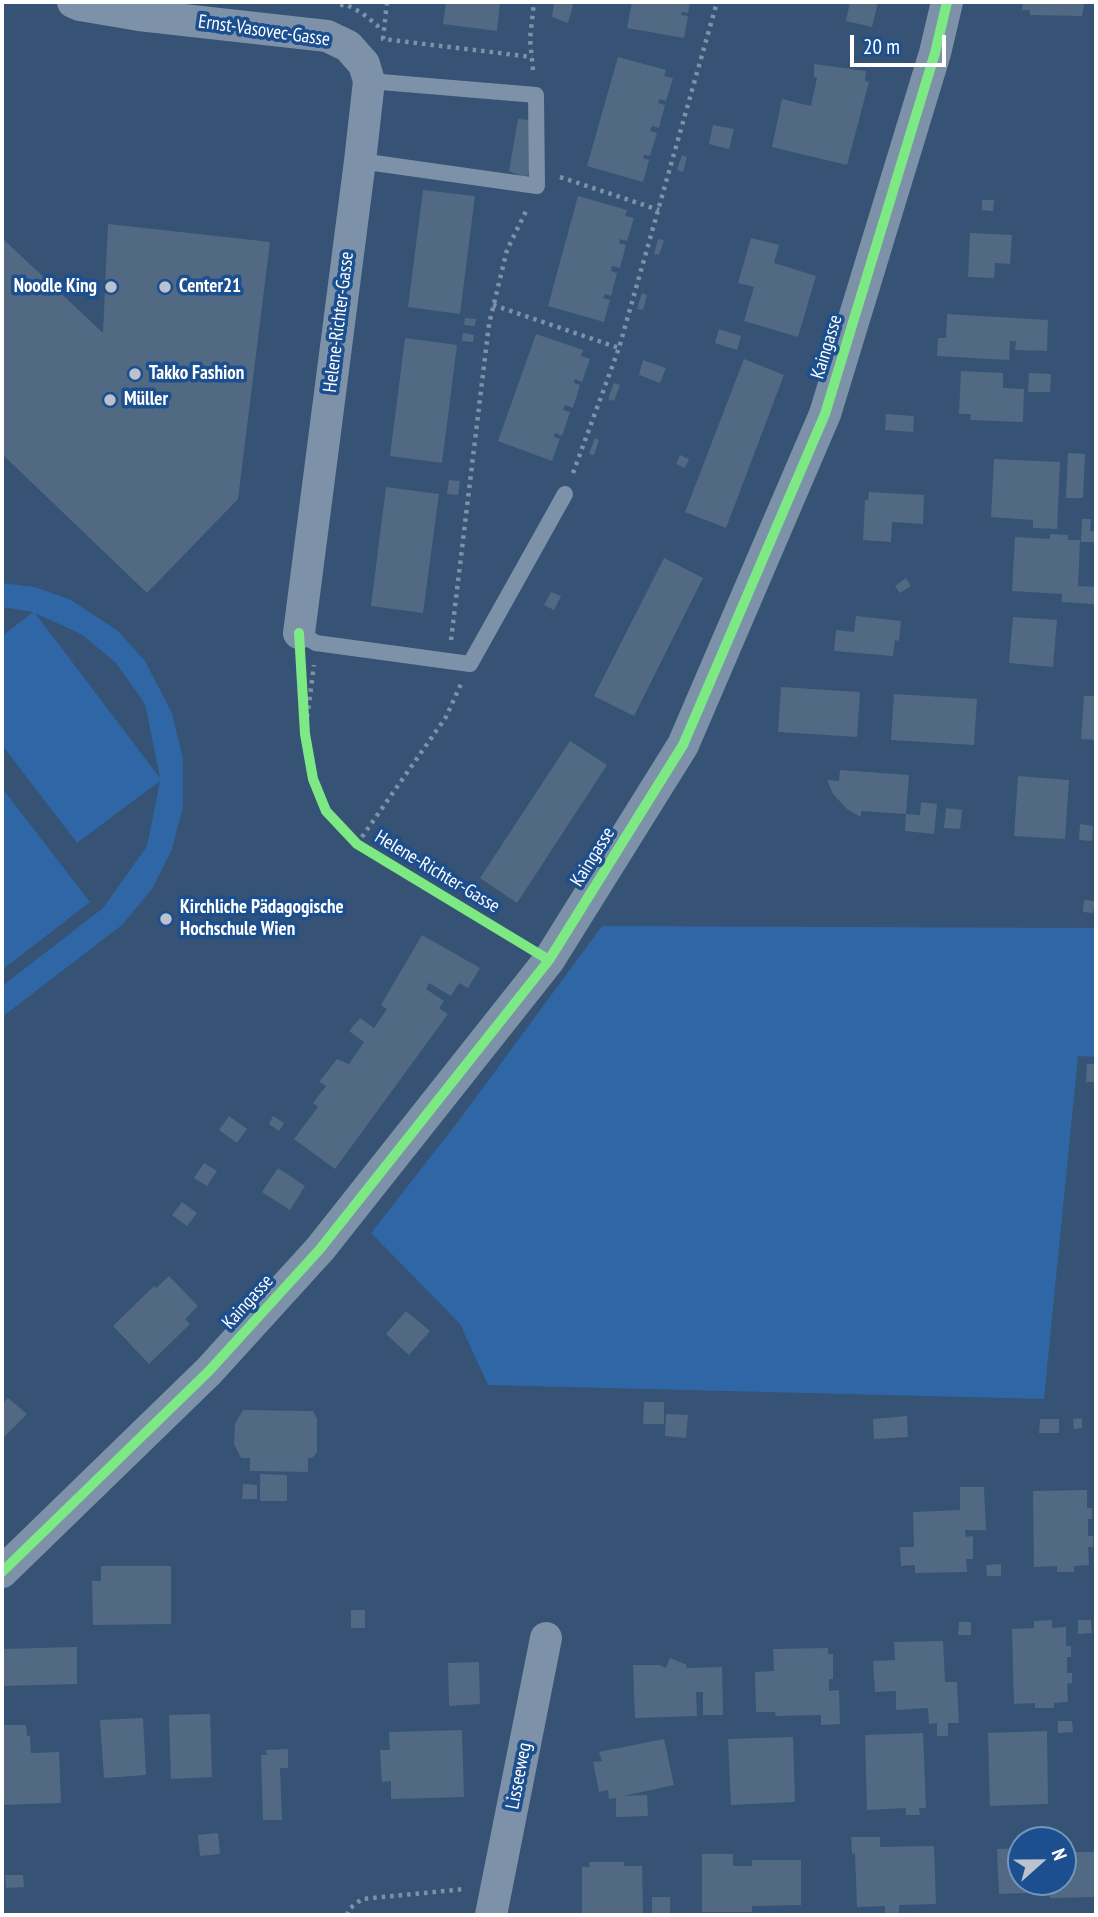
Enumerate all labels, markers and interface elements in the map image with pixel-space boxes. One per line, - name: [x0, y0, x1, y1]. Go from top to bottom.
- street label: Ernst-Vasovec-Gasse: [197, 10, 331, 52]
- scale bar: [853, 21, 949, 65]
- text: 20 m: [863, 33, 900, 60]
- street label: Helene-Richter-Gasse: [319, 250, 359, 394]
- place label: Noodle King: [14, 276, 97, 298]
- place label: Center21: [179, 276, 241, 298]
- marker: Noodle King: [103, 279, 119, 295]
- marker: Center21: [157, 279, 173, 295]
- street label: Kaingasse: [807, 312, 847, 382]
- place label: Takko Fashion: [149, 363, 244, 385]
- marker: Takko Fashion: [127, 366, 143, 382]
- place label: Müller: [124, 389, 168, 411]
- marker: Müller: [102, 392, 118, 408]
- street label: Kaingasse: [566, 823, 620, 891]
- street label: Helene-Richter-Gasse: [370, 826, 504, 918]
- place label: Kirchliche Pädagogische Hochschule Wien: [180, 897, 344, 941]
- marker: Kirchliche Pädagogische Hochschule Wien: [158, 911, 174, 927]
- street label: Kaingasse: [218, 1270, 278, 1334]
- street label: Lisseeweg: [501, 1741, 537, 1811]
- north arrow: [1007, 1826, 1077, 1896]
- text: N: [1047, 1845, 1073, 1863]

